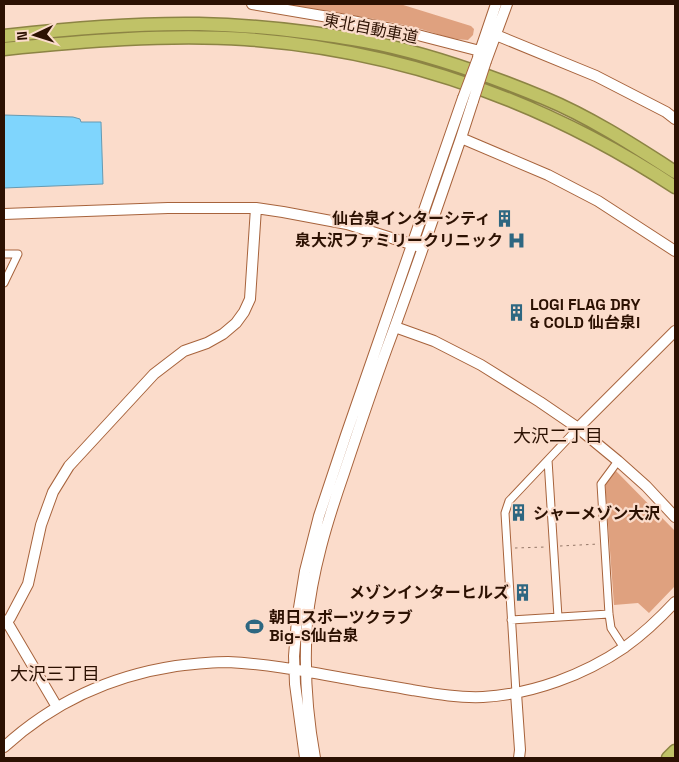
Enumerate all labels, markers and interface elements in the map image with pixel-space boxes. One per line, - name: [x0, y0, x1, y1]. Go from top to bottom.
- street label: 東北自動車道: [322, 9, 420, 48]
- north arrow: [10, 10, 60, 60]
- text: N: [13, 31, 31, 41]
- place label: 仙台泉インターシティ: [331, 208, 491, 229]
- building icon: 仙台泉インターシティ: [495, 208, 515, 228]
- place label: 泉大沢ファミリークリニック: [295, 230, 503, 251]
- hospital icon: 泉大沢ファミリークリニック: [507, 230, 527, 250]
- place label: LOGI FLAG DRY & COLD 仙台泉I: [530, 294, 640, 333]
- building icon: LOGI FLAG DRY & COLD 仙台泉I: [506, 303, 526, 323]
- district label: 大沢二丁目: [513, 424, 603, 447]
- building icon: シャーメゾン大沢: [509, 503, 529, 523]
- place label: シャーメゾン大沢: [533, 503, 660, 524]
- place label: メゾンインターヒルズ: [349, 582, 509, 603]
- building icon: メゾンインターヒルズ: [513, 582, 533, 602]
- place label: 朝日スポーツクラブ Big-S仙台泉: [269, 607, 413, 646]
- sports icon: 朝日スポーツクラブ Big-S仙台泉: [245, 616, 265, 636]
- district label: 大沢三丁目: [10, 662, 100, 685]

